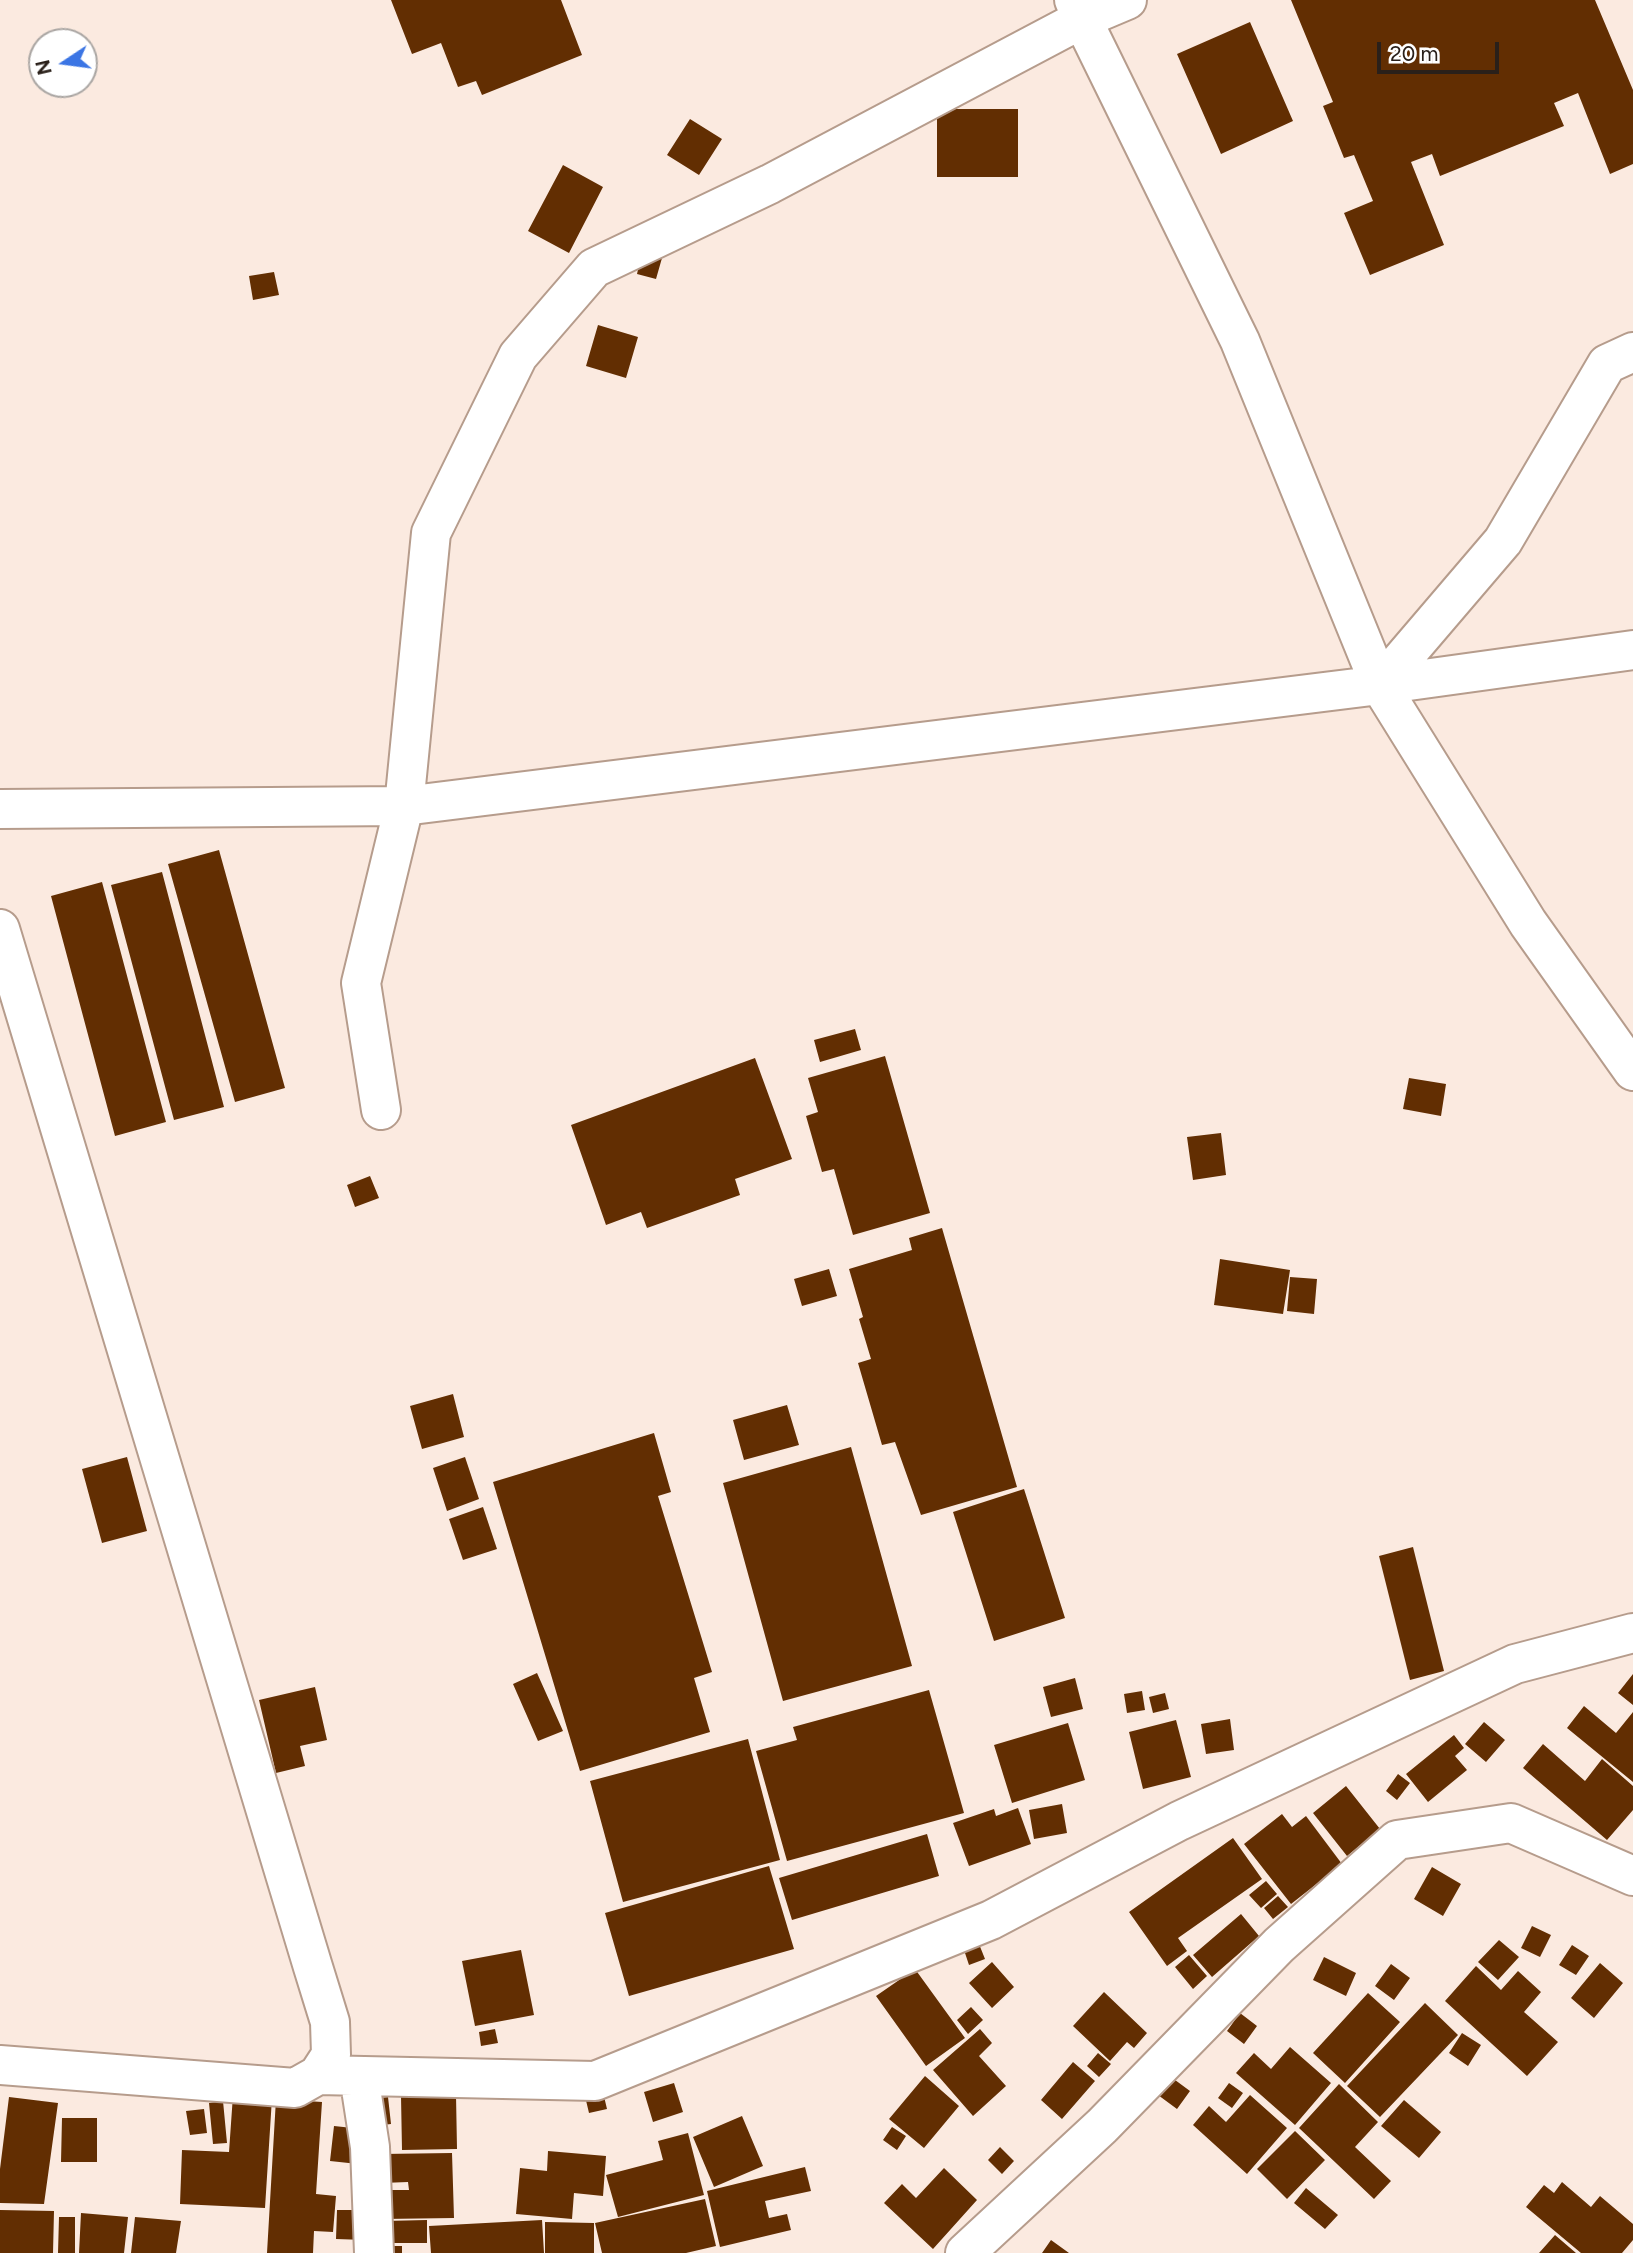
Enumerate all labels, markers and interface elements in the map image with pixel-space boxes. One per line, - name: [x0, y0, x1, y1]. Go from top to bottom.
- north arrow: [28, 28, 98, 98]
- scale bar: [1381, 28, 1504, 72]
- text: 20 m: [1390, 41, 1438, 66]
- text: N: [31, 58, 57, 77]

